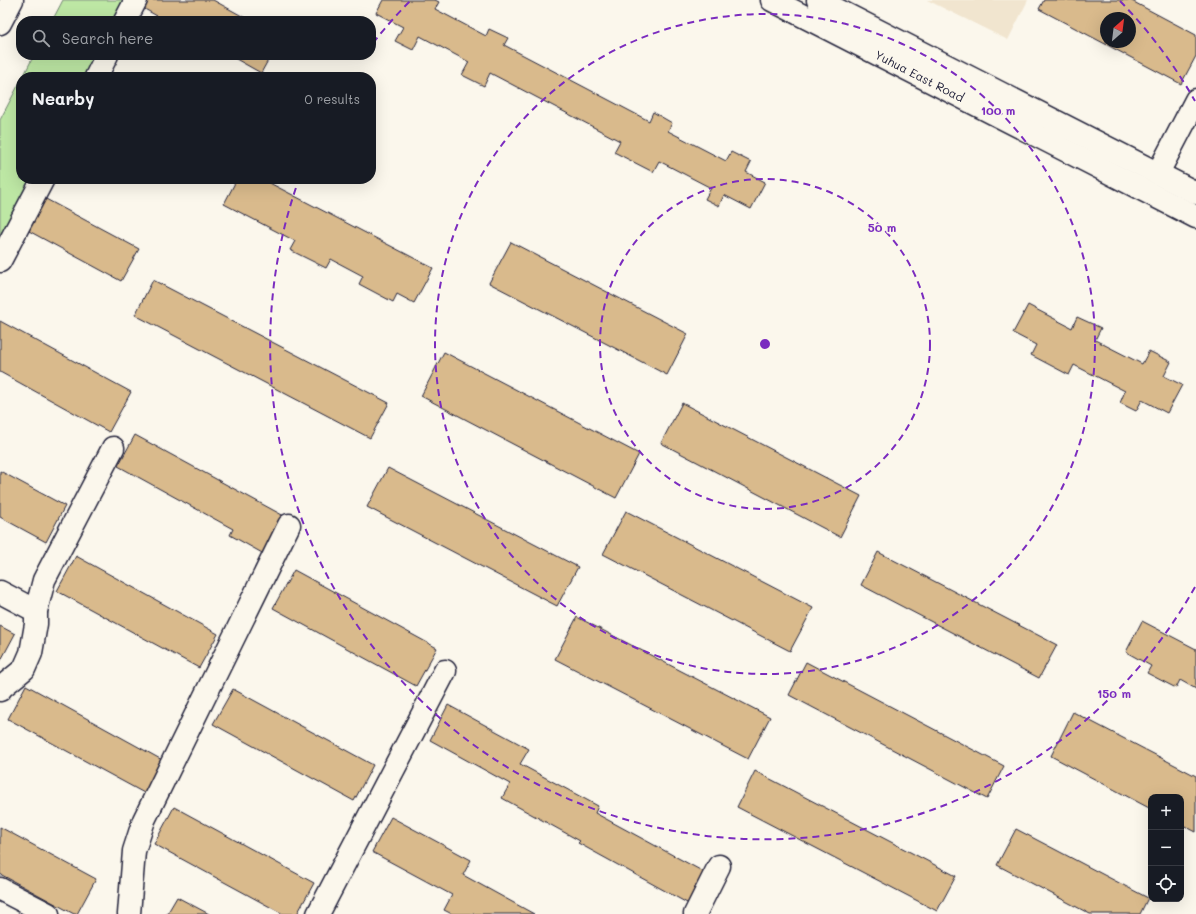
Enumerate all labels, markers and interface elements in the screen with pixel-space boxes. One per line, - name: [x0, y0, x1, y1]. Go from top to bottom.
- north arrow: [1100, 12, 1136, 48]
- search box: [16, 16, 376, 60]
- icon: search: [30, 27, 52, 49]
- text: Search here: [62, 28, 153, 48]
- street label: Yuhua East Road: [872, 46, 968, 105]
- text: Nearby: [32, 87, 94, 109]
- text: 0 results: [305, 90, 360, 107]
- text: 100 m: [981, 102, 1015, 118]
- text: 50 m: [868, 219, 896, 235]
- centre of rings: [758, 337, 772, 351]
- text: 150 m: [1097, 685, 1131, 701]
- map controls: [1148, 794, 1184, 902]
- button: +: [1148, 794, 1184, 830]
- button: −: [1148, 830, 1184, 866]
- button: locate: [1148, 866, 1184, 902]

